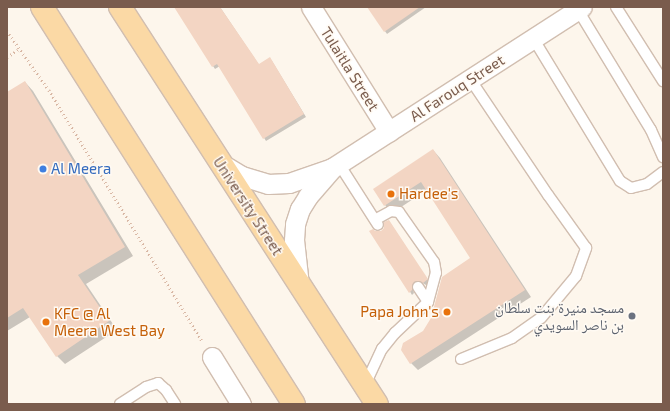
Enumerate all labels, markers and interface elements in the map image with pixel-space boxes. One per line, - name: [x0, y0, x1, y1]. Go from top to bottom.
- street label: Tulaitla Street: [317, 24, 383, 114]
- street label: Al Farouq Street: [406, 51, 508, 125]
- street label: University Street: [209, 153, 287, 259]
- place label: Al Meera: [51, 160, 112, 178]
- marker: Al Meera: [38, 164, 48, 174]
- place label: Hardee's: [399, 185, 458, 203]
- marker: Hardee's: [386, 189, 396, 199]
- place label: مسجد منيرة بنت سلطان بن ناصر السويدي: [495, 298, 624, 333]
- place label: Papa John's: [360, 303, 439, 321]
- place label: KFC @ Al Meera West Bay: [54, 304, 165, 339]
- marker: Papa John's: [442, 307, 452, 317]
- marker: مسجد منيرة بنت سلطان بن ناصر السويدي: [627, 311, 637, 321]
- marker: KFC @ Al Meera West Bay: [41, 317, 51, 327]

